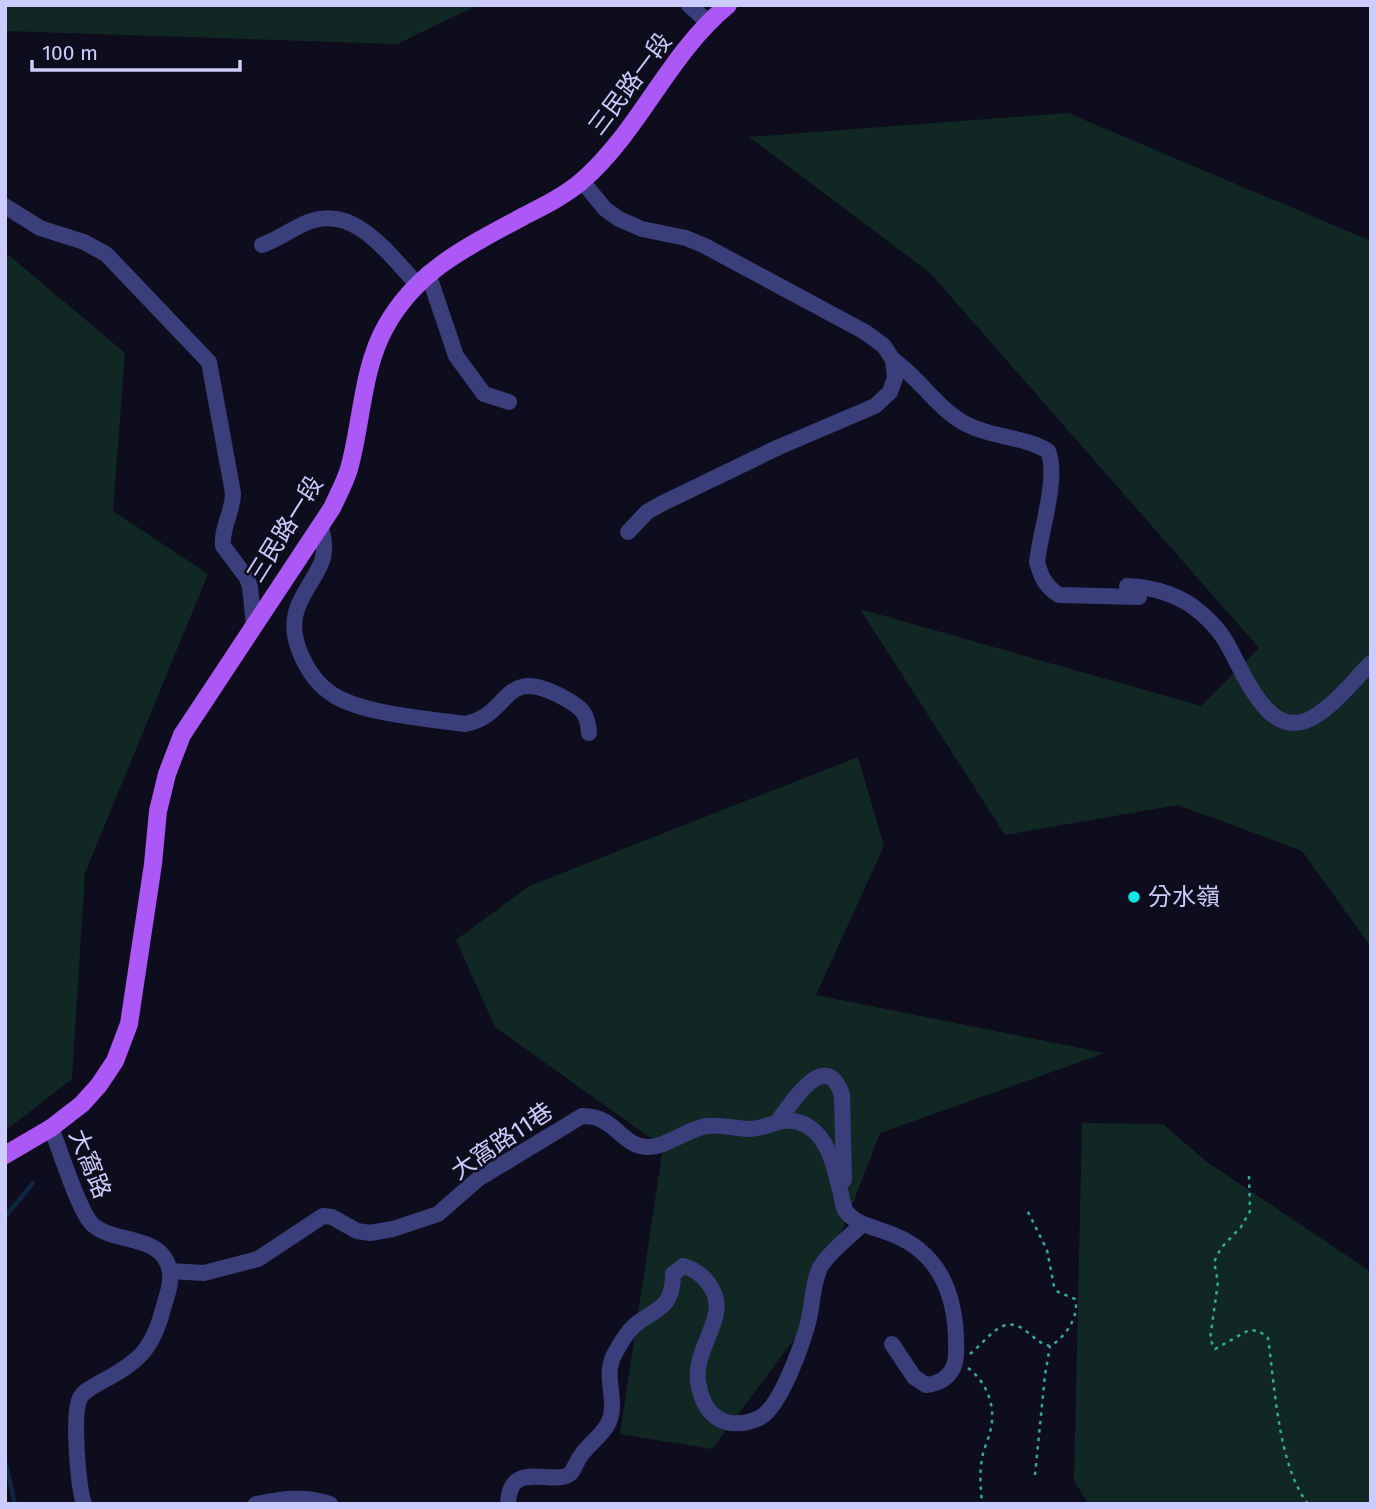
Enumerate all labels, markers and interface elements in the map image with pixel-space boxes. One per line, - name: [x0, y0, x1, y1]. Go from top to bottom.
- scale bar: [32, 28, 240, 72]
- street label: 三民路一段: [583, 28, 677, 140]
- text: 100 m: [42, 40, 98, 66]
- street label: 三民路一段: [241, 471, 329, 587]
- place label: 分水嶺: [1148, 883, 1220, 911]
- marker: 分水嶺: [1126, 889, 1142, 905]
- street label: 大窩路11巷: [446, 1097, 558, 1185]
- street label: 大窩路: [64, 1125, 116, 1203]

